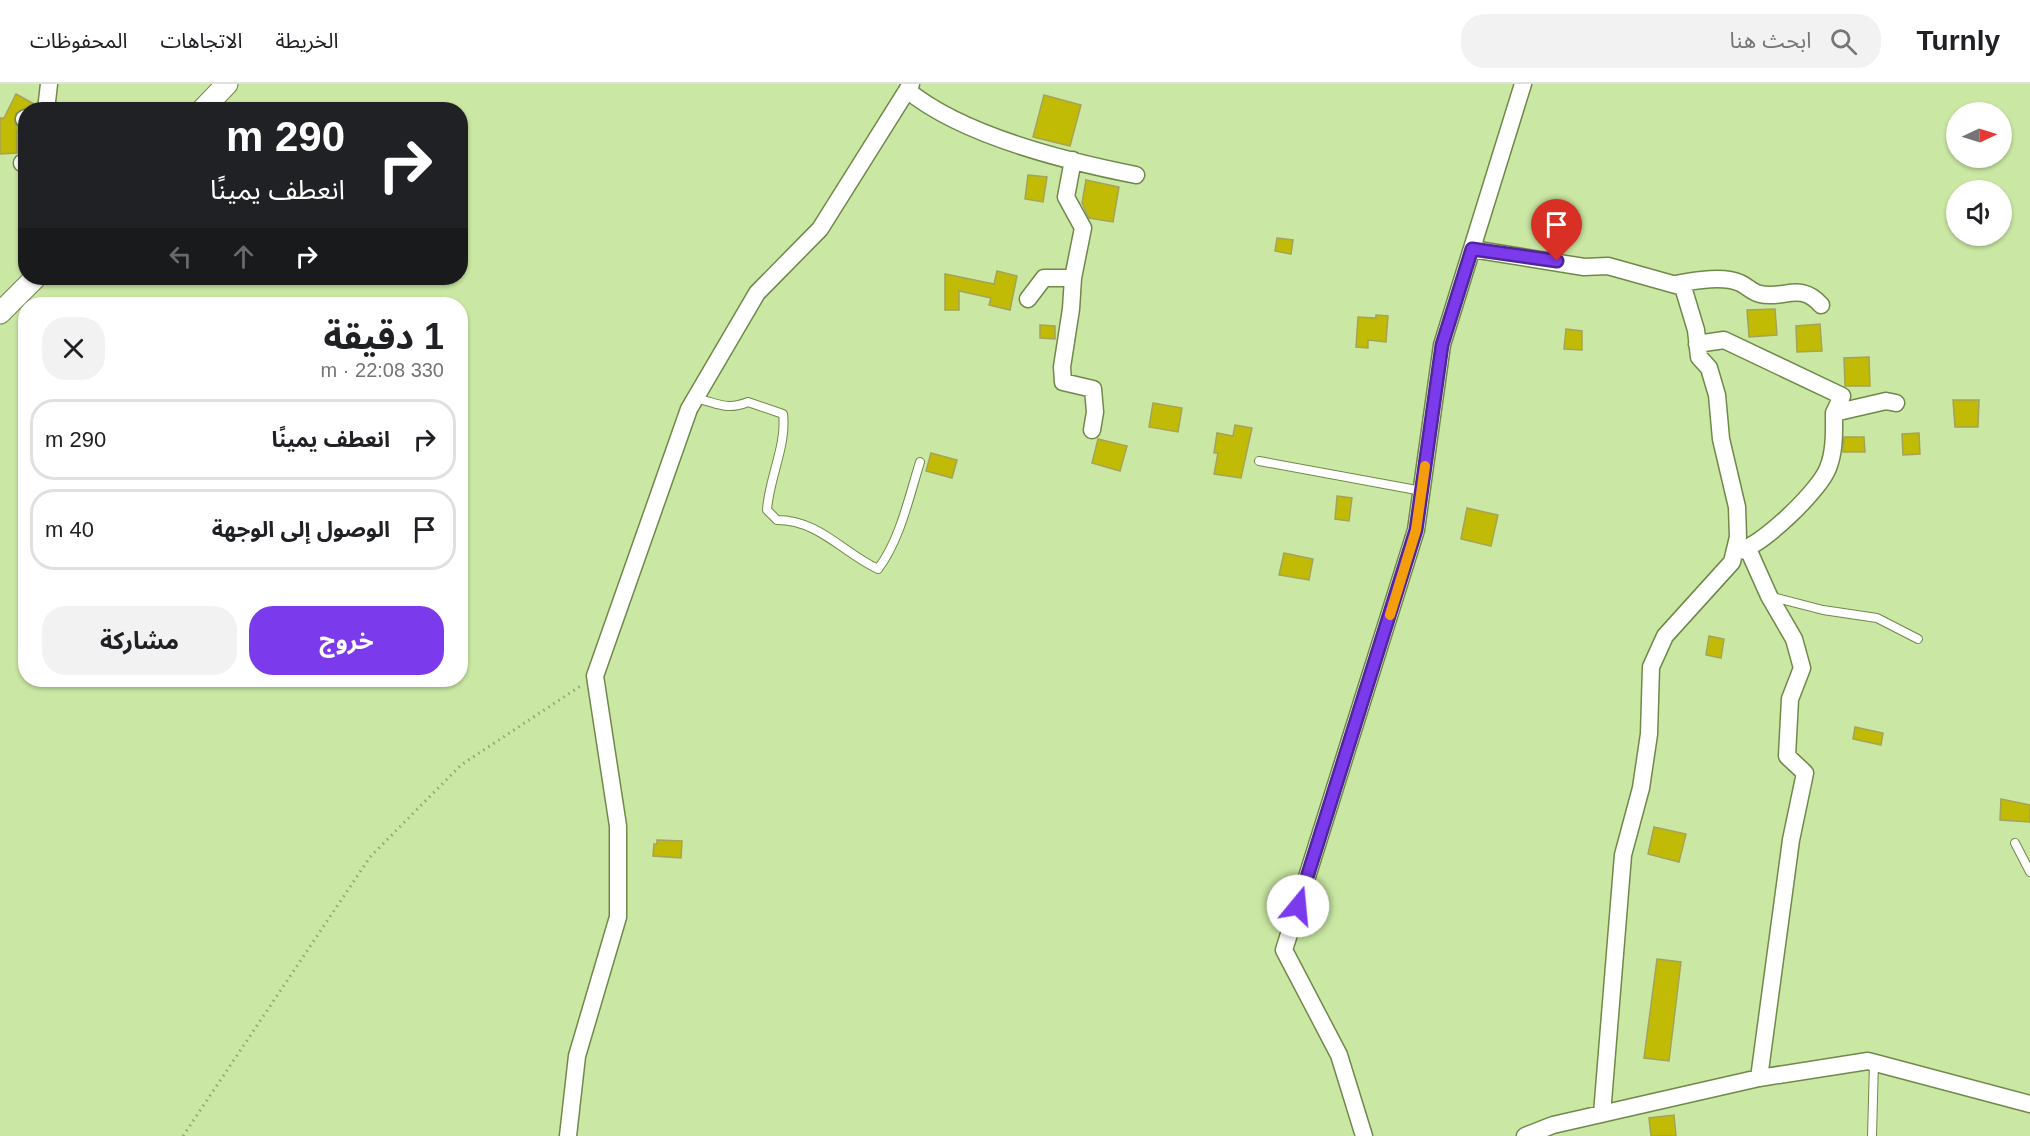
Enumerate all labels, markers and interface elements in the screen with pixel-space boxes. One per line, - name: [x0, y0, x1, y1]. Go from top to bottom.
- search box: [1461, 14, 1881, 68]
- icon: search: [1827, 25, 1860, 58]
- text: Turnly: [1917, 25, 2000, 56]
- text: ابحث هنا: [1730, 28, 1812, 53]
- text: المحفوظات: [30, 29, 127, 52]
- text: الاتجاهات: [160, 29, 242, 52]
- text: الخريطة: [275, 29, 338, 52]
- north arrow: [1946, 102, 2012, 168]
- map controls: [1946, 102, 2012, 246]
- text: 290 m: [226, 113, 345, 160]
- icon: right: [366, 126, 444, 204]
- text: انعطف يمينًا: [210, 175, 345, 205]
- button: sound: [1946, 180, 2012, 246]
- pin: [1531, 199, 1582, 261]
- icon: arrive: [1540, 208, 1573, 241]
- icon: left: [164, 240, 197, 273]
- icon: ahead: [227, 240, 260, 273]
- icon: right: [290, 240, 323, 273]
- text: 1 دقيقة: [323, 316, 444, 357]
- button: close: [42, 317, 105, 380]
- text: 330 m · 22:08: [321, 359, 444, 381]
- icon: right: [408, 423, 441, 456]
- text: 290 m: [45, 427, 106, 452]
- text: انعطف يمينًا: [271, 427, 390, 452]
- icon: arrive: [408, 513, 441, 546]
- text: 40 m: [45, 517, 94, 542]
- text: الوصول إلى الوجهة: [212, 517, 390, 542]
- button: مشاركة: [42, 606, 237, 675]
- button: خروج: [249, 606, 444, 675]
- position arrow: [1266, 874, 1330, 938]

